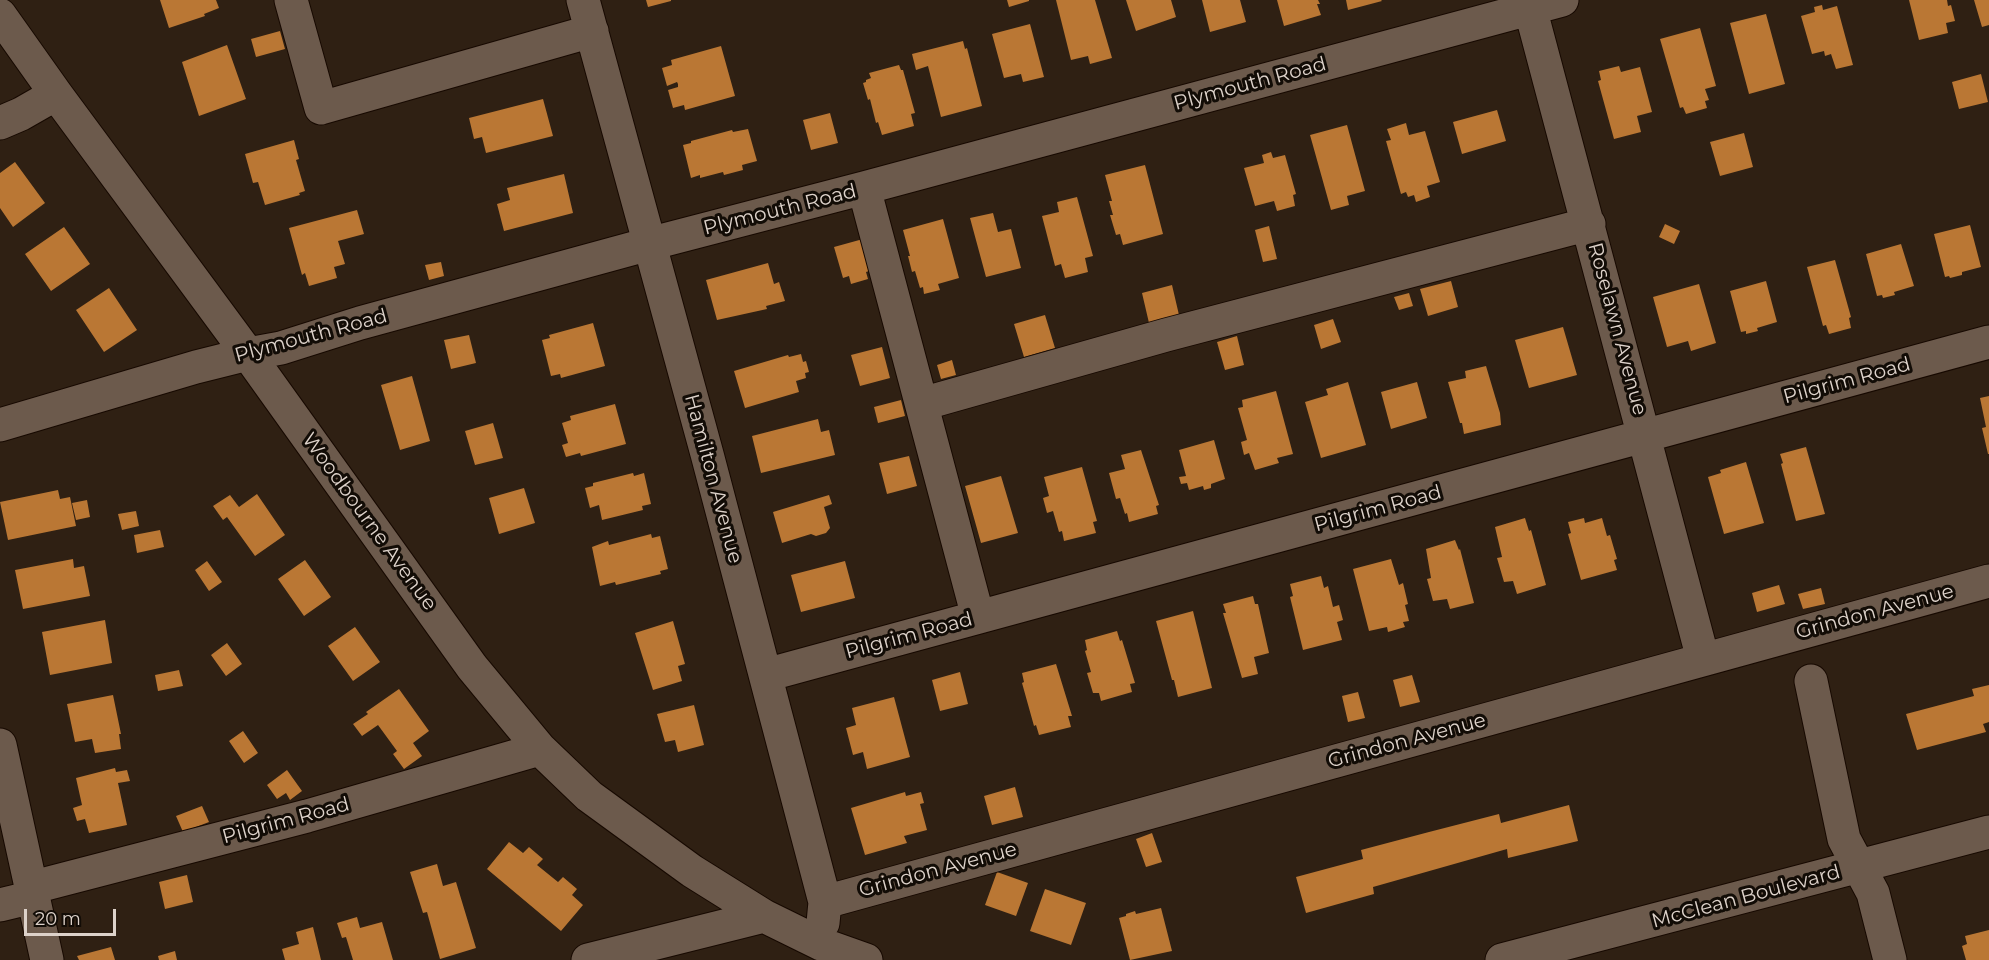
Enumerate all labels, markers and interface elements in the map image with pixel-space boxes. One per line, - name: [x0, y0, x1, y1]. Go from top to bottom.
- street label: Plymouth Road: [1171, 52, 1329, 116]
- street label: Plymouth Road: [701, 179, 859, 241]
- street label: Roselawn Avenue: [1582, 240, 1652, 418]
- street label: Plymouth Road: [232, 304, 390, 368]
- street label: Pilgrim Road: [1781, 352, 1913, 410]
- street label: Hamilton Avenue: [679, 392, 747, 566]
- street label: Woodbourne Avenue: [297, 429, 441, 615]
- street label: Pilgrim Road: [1312, 480, 1444, 538]
- street label: Grindon Avenue: [1793, 579, 1957, 645]
- street label: Pilgrim Road: [843, 607, 975, 665]
- street label: Grindon Avenue: [1325, 708, 1489, 774]
- street label: Pilgrim Road: [220, 792, 352, 850]
- street label: Grindon Avenue: [856, 837, 1020, 903]
- street label: McClean Boulevard: [1649, 860, 1843, 934]
- scale bar: [27, 897, 118, 935]
- text: 20 m: [35, 908, 81, 930]

